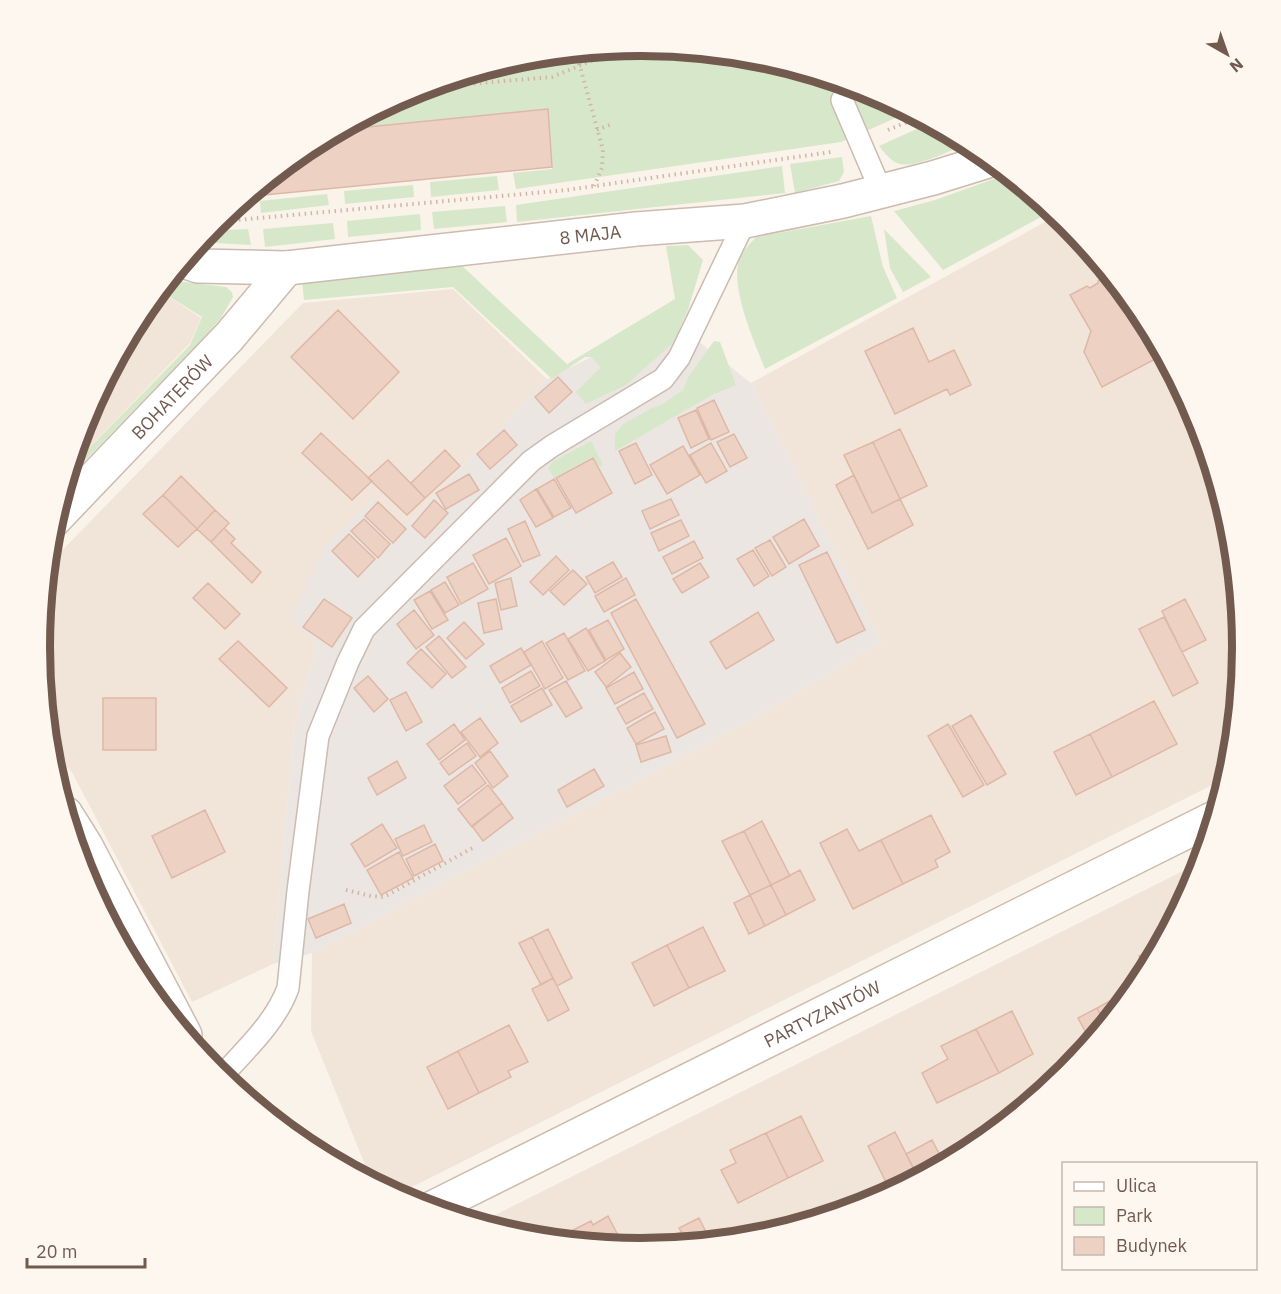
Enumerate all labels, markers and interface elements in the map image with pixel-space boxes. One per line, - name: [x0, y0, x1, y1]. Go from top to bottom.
- north arrow: [1197, 24, 1257, 84]
- text: N: [1226, 54, 1248, 77]
- street label: 8 MAJA: [558, 219, 623, 249]
- street label: BOHATERÓW: [126, 350, 218, 444]
- street label: PARTYZANTÓW: [760, 975, 884, 1052]
- legend: [1062, 1162, 1257, 1270]
- text: Ulica: [1116, 1174, 1157, 1197]
- text: Park: [1116, 1204, 1153, 1227]
- scale bar: [27, 1231, 146, 1269]
- text: Budynek: [1116, 1234, 1188, 1257]
- text: 20 m: [36, 1240, 78, 1263]

